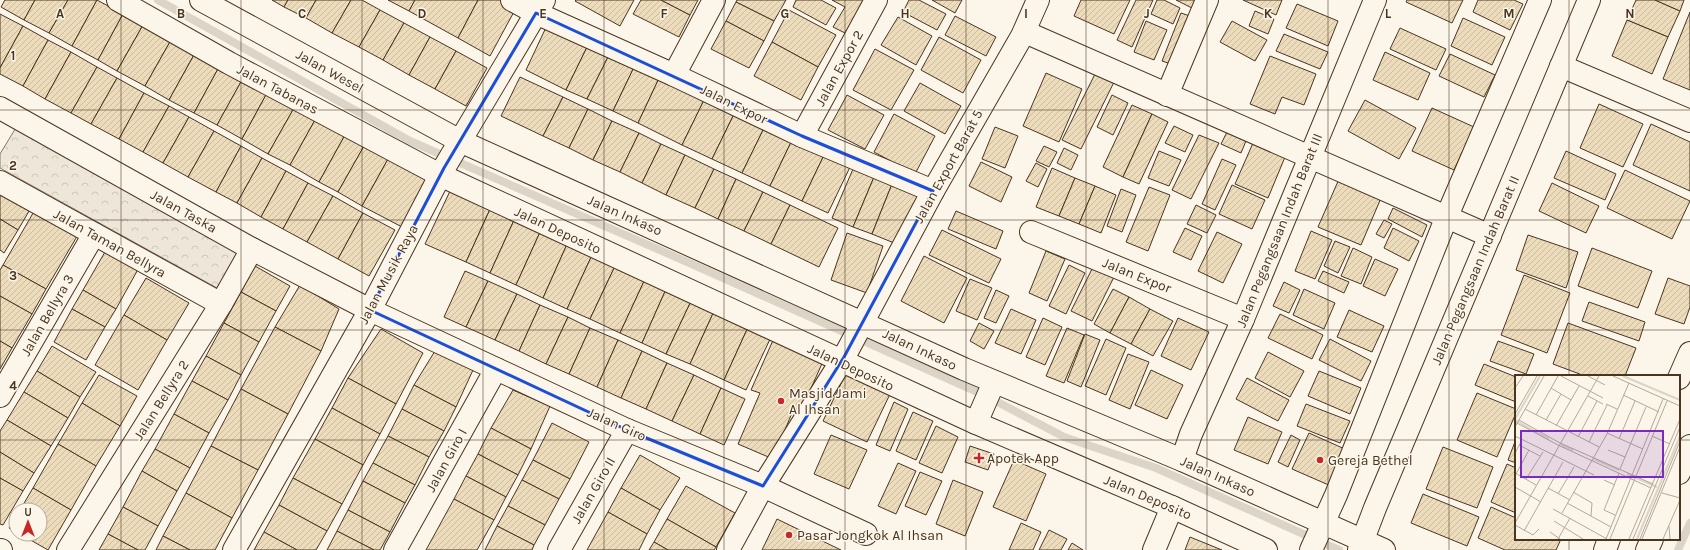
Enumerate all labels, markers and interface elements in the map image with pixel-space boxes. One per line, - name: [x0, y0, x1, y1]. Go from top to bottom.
- text: A: [56, 6, 64, 21]
- text: B: [177, 6, 185, 21]
- text: C: [298, 6, 306, 21]
- text: D: [418, 6, 427, 21]
- text: E: [539, 6, 547, 21]
- text: F: [660, 6, 668, 21]
- text: G: [781, 6, 789, 21]
- text: H: [900, 6, 910, 21]
- text: I: [1024, 6, 1028, 21]
- text: J: [1144, 6, 1150, 21]
- text: K: [1264, 6, 1273, 21]
- text: L: [1385, 6, 1392, 21]
- text: M: [1503, 6, 1515, 21]
- text: N: [1625, 6, 1635, 21]
- street label: Jalan Expor 2: [812, 27, 867, 109]
- street label: Jalan Wesel: [293, 46, 366, 97]
- text: 1: [11, 48, 15, 63]
- street label: Jalan Tabanas: [234, 61, 321, 118]
- street label: Jalan Expor: [697, 81, 771, 128]
- street label: Jalan Export Barat 5: [910, 107, 987, 226]
- street label: Jalan Pegangsaan Indah Barat III: [1233, 131, 1326, 330]
- text: 2: [9, 158, 17, 173]
- street label: Jalan Pegangsaan Indah Barat II: [1428, 173, 1523, 367]
- street label: Jalan Taska: [148, 186, 220, 237]
- street label: Jalan Inkaso: [585, 191, 665, 239]
- street label: Jalan Deposito: [512, 203, 604, 258]
- street label: Jalan Taman Bellyra: [51, 205, 169, 281]
- street label: Jalan Musik Raya: [355, 222, 422, 327]
- street label: Jalan Expor: [1100, 254, 1175, 297]
- text: 3: [9, 268, 17, 283]
- street label: Jalan Bellyra 3: [17, 271, 78, 359]
- street label: Jalan Inkaso: [880, 325, 960, 374]
- street label: Jalan Deposito: [805, 340, 897, 395]
- street label: Jalan Bellyra 2: [130, 357, 193, 443]
- inset map: [1515, 375, 1680, 540]
- text: 4: [9, 378, 17, 393]
- place label: Masjid Jami Al Ihsan: [789, 385, 867, 418]
- marker: Masjid Jami Al Ihsan: [776, 396, 786, 406]
- street label: Jalan Giro: [585, 404, 649, 445]
- street label: Jalan Giro I: [422, 426, 471, 495]
- place label: Apotek App: [987, 450, 1059, 467]
- street label: Jalan Inkaso: [1178, 452, 1258, 500]
- place label: Gereja Bethel: [1328, 452, 1413, 469]
- marker: Apotek App: [974, 453, 984, 463]
- street label: Jalan Giro II: [568, 454, 619, 526]
- marker: Gereja Bethel: [1315, 455, 1325, 465]
- street label: Jalan Deposito: [1101, 471, 1194, 524]
- north arrow: [8, 502, 48, 542]
- text: U: [24, 506, 32, 519]
- place label: Pasar Jongkok Al Ihsan: [797, 527, 943, 544]
- marker: Pasar Jongkok Al Ihsan: [784, 530, 794, 540]

